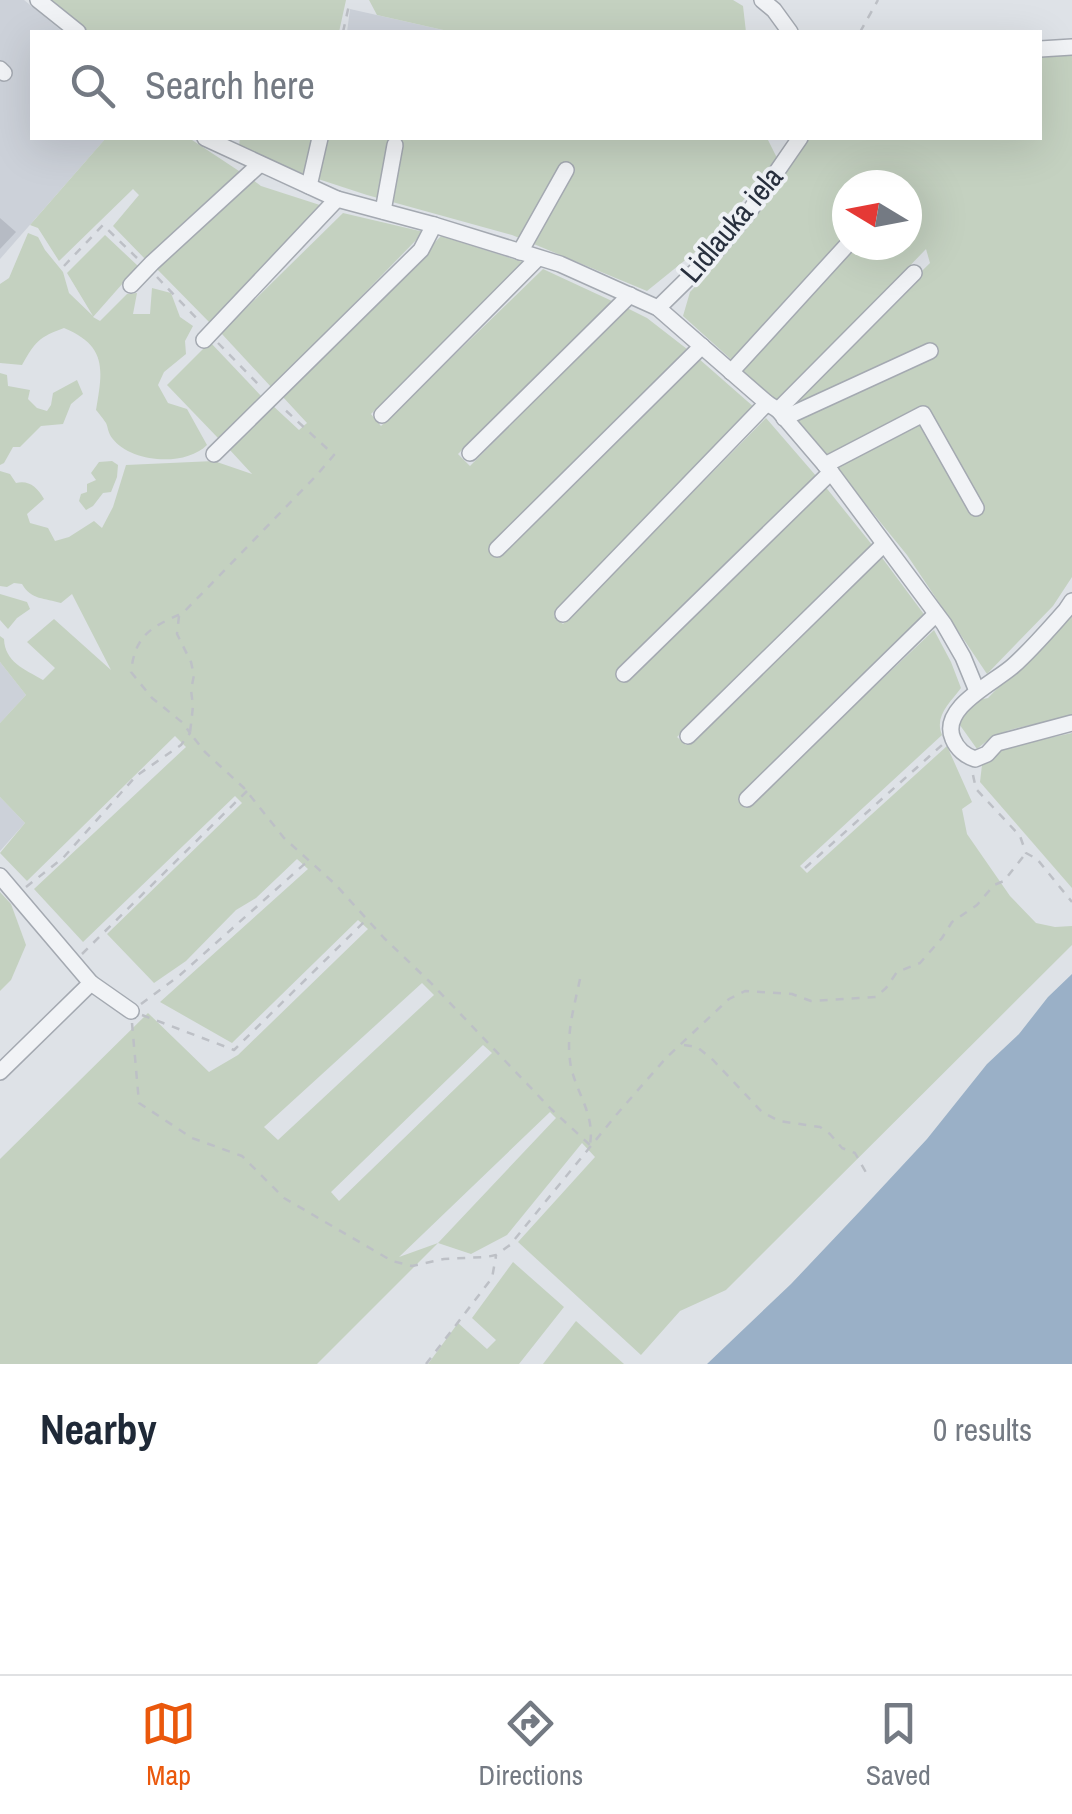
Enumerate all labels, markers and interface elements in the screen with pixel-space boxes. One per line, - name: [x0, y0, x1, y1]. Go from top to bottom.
- search box: [30, 30, 1042, 140]
- icon: search: [65, 58, 120, 113]
- text: Search here: [145, 60, 315, 111]
- street label: Lidlauka iela: [671, 157, 791, 290]
- north arrow: [832, 170, 922, 260]
- text: Nearby: [40, 1401, 157, 1457]
- text: 0 results: [933, 1408, 1032, 1451]
- tab: Map: [141, 1696, 196, 1794]
- tab: Directions: [479, 1696, 583, 1794]
- tab: Saved: [866, 1696, 931, 1794]

